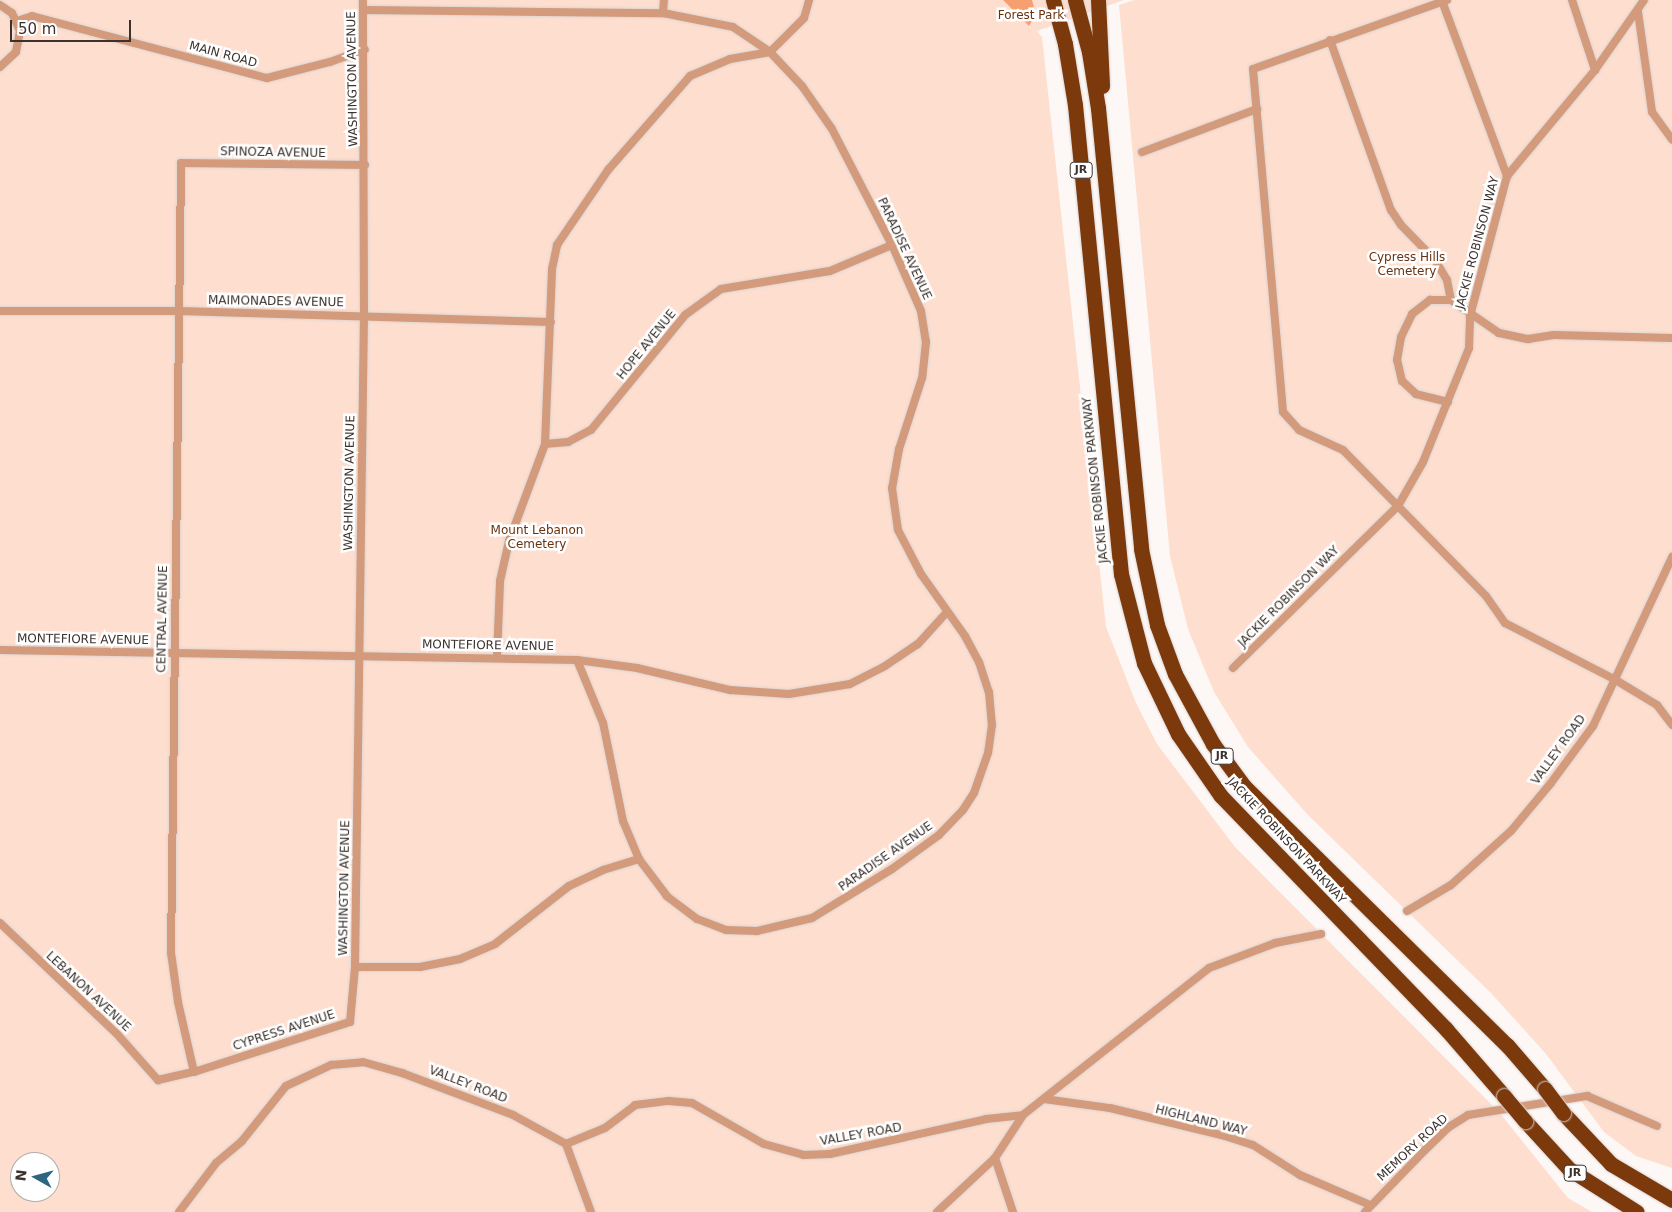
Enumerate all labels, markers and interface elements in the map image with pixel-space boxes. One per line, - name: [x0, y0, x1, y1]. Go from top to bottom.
- park label: Forest Park: [998, 9, 1064, 23]
- scale bar: [12, 10, 134, 42]
- street label: WASHINGTON AVENUE: [345, 11, 361, 147]
- text: 50 m: [18, 20, 56, 38]
- street label: MAIN ROAD: [187, 39, 259, 71]
- street label: SPINOZA AVENUE: [220, 145, 326, 161]
- road number: JR: [1068, 162, 1094, 178]
- street label: JACKIE ROBINSON WAY: [1453, 175, 1503, 311]
- street label: PARADISE AVENUE: [874, 196, 934, 302]
- park label: Cypress Hills Cemetery: [1369, 251, 1445, 279]
- street label: MAIMONADES AVENUE: [208, 294, 344, 310]
- street label: HOPE AVENUE: [614, 307, 680, 383]
- street label: JACKIE ROBINSON PARKWAY: [1080, 396, 1112, 564]
- street label: WASHINGTON AVENUE: [342, 415, 358, 551]
- park label: Mount Lebanon Cemetery: [491, 524, 583, 552]
- street label: JACKIE ROBINSON WAY: [1236, 544, 1342, 650]
- street label: CENTRAL AVENUE: [155, 565, 171, 673]
- street label: MONTEFIORE AVENUE: [17, 632, 149, 648]
- street label: MONTEFIORE AVENUE: [422, 638, 554, 654]
- street label: VALLEY ROAD: [1529, 712, 1589, 788]
- road number: JR: [1210, 748, 1234, 764]
- street label: JACKIE ROBINSON PARKWAY: [1224, 775, 1348, 907]
- street label: PARADISE AVENUE: [836, 819, 936, 895]
- street label: WASHINGTON AVENUE: [337, 820, 353, 956]
- street label: LEBANON AVENUE: [43, 949, 133, 1035]
- street label: CYPRESS AVENUE: [231, 1008, 337, 1054]
- street label: VALLEY ROAD: [427, 1063, 509, 1107]
- street label: HIGHLAND WAY: [1154, 1103, 1248, 1139]
- street label: MEMORY ROAD: [1375, 1112, 1451, 1184]
- street label: VALLEY ROAD: [819, 1121, 903, 1149]
- north arrow: [10, 1152, 60, 1202]
- road number: JR: [1562, 1164, 1588, 1182]
- text: N: [12, 1169, 30, 1182]

